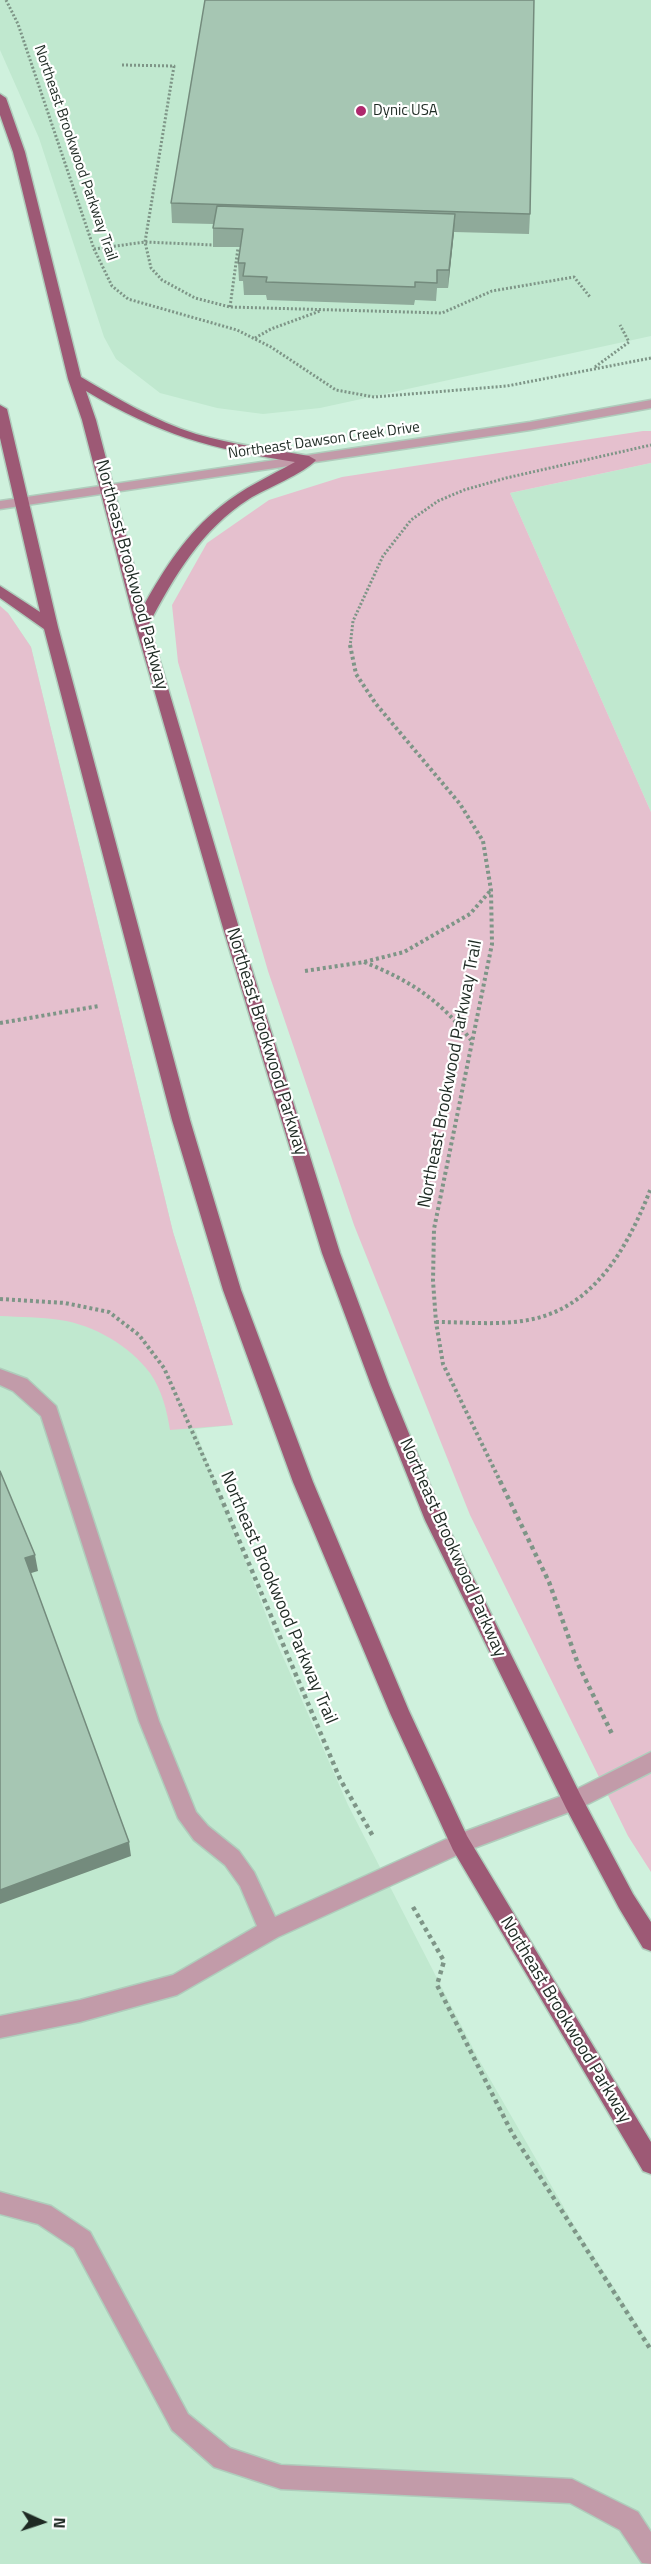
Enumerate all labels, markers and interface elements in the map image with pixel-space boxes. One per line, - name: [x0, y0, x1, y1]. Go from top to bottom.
- street label: Northeast Brookwood Parkway Trail: [30, 43, 120, 263]
- place label: Dynic USA: [373, 102, 438, 120]
- marker: Dynic USA: [354, 104, 368, 118]
- street label: Northeast Dawson Creek Drive: [227, 419, 421, 463]
- street label: Northeast Brookwood Parkway: [90, 458, 172, 692]
- street label: Northeast Brookwood Parkway: [221, 925, 311, 1159]
- street label: Northeast Brookwood Parkway Trail: [414, 938, 488, 1210]
- street label: Northeast Brookwood Parkway: [394, 1435, 510, 1661]
- street label: Northeast Brookwood Parkway Trail: [215, 1468, 341, 1728]
- street label: Northeast Brookwood Parkway: [495, 1913, 635, 2127]
- north arrow: [12, 2492, 72, 2552]
- text: N: [48, 2517, 72, 2529]

